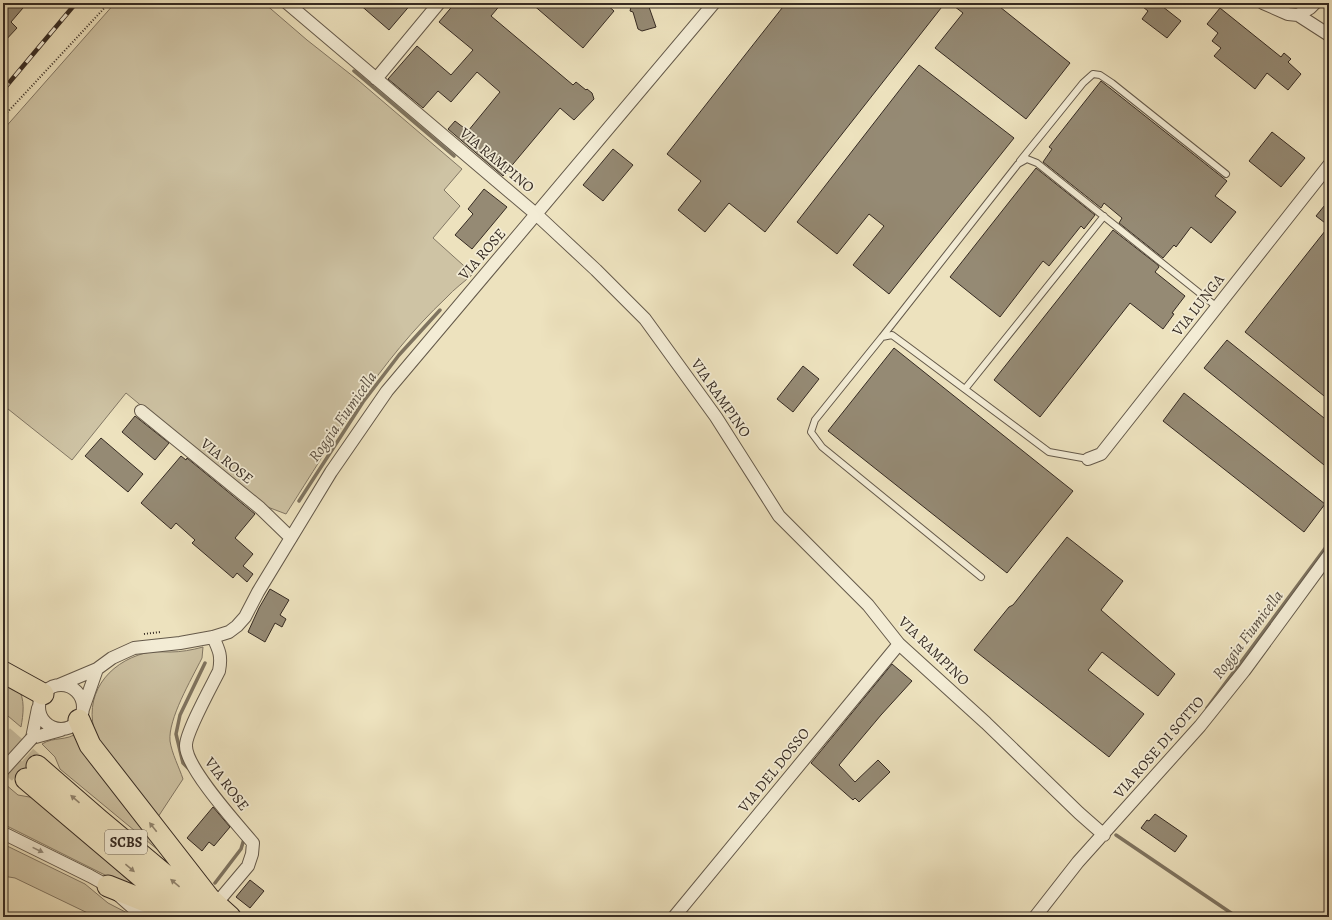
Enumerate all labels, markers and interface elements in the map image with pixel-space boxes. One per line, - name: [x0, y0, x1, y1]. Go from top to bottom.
- street label: VIA RAMPINO: [455, 122, 539, 197]
- street label: VIA ROSE: [453, 224, 510, 285]
- street label: VIA LUNGA: [1167, 270, 1229, 341]
- street label: VIA RAMPINO: [686, 354, 755, 441]
- water label: Roggia Fiumicella: [303, 366, 383, 466]
- street label: VIA ROSE: [196, 433, 258, 488]
- water label: Roggia Fiumicella: [1207, 585, 1289, 683]
- street label: VIA RAMPINO: [893, 611, 974, 690]
- street label: VIA ROSE DI SOTTO: [1108, 692, 1209, 803]
- street label: VIA DEL DOSSO: [733, 724, 814, 817]
- street label: VIA ROSE: [200, 752, 254, 815]
- one-way arrow: [70, 795, 80, 804]
- one-way arrow: [149, 822, 158, 833]
- road number: SCBS: [105, 830, 147, 854]
- one-way arrow: [32, 847, 44, 853]
- one-way arrow: [125, 863, 136, 872]
- one-way arrow: [169, 879, 180, 888]

